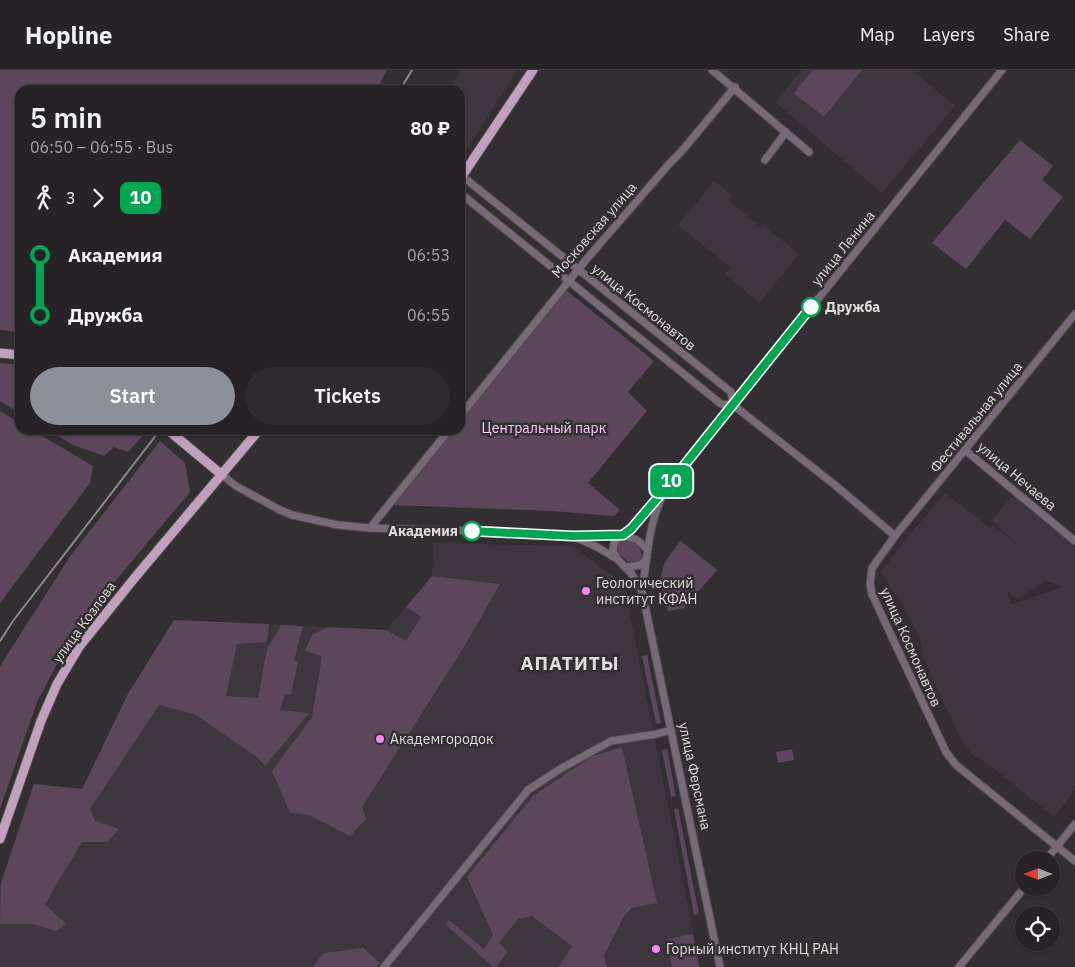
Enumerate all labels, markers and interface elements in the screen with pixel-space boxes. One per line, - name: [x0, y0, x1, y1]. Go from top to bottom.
- text: Hopline: [25, 19, 112, 51]
- text: Map: [860, 23, 895, 46]
- text: Layers: [923, 23, 975, 46]
- text: Share: [1003, 23, 1050, 46]
- text: 5 min: [30, 99, 102, 136]
- text: 80 ₽: [410, 116, 450, 140]
- text: 06:50 – 06:55 · Bus: [30, 137, 173, 157]
- street label: Московская улица: [548, 178, 641, 282]
- icon: walk: [30, 184, 58, 212]
- icon: forward: [84, 184, 112, 212]
- text: 10: [130, 186, 151, 209]
- text: 3: [66, 188, 76, 208]
- street label: улица Ленина: [807, 206, 879, 289]
- text: Академия: [68, 243, 163, 267]
- text: 06:53: [407, 245, 450, 265]
- street label: улица Космонавтов: [588, 259, 700, 355]
- marker: Дружба: [801, 297, 821, 317]
- place label: Дружба: [825, 298, 880, 316]
- text: Дружба: [68, 303, 143, 327]
- text: 06:55: [407, 305, 450, 325]
- street label: Фестивальная улица: [926, 358, 1027, 476]
- button: Start: [30, 367, 235, 425]
- button: Tickets: [245, 367, 450, 425]
- park label: Центральный парк: [482, 419, 607, 437]
- street label: улица Нечаева: [974, 438, 1061, 515]
- line badge: 10: [648, 465, 694, 497]
- text: 10: [660, 469, 682, 492]
- marker: Академия: [462, 521, 482, 541]
- place label: Академия: [388, 522, 458, 540]
- place label: Геологический институт КФАН: [596, 574, 697, 608]
- street label: улица Козлова: [48, 577, 120, 666]
- street label: улица Космонавтов: [877, 584, 945, 710]
- marker: Геологический институт КФАН: [580, 585, 592, 597]
- district label: АПАТИТЫ: [521, 651, 619, 675]
- street label: улица Ферсмана: [675, 720, 715, 832]
- place label: Академгородок: [390, 730, 494, 748]
- marker: Академгородок: [374, 733, 386, 745]
- north arrow: [1015, 851, 1060, 896]
- map controls: [1015, 851, 1060, 951]
- button: locate: [1015, 906, 1060, 951]
- place label: Горный институт КНЦ РАН: [666, 940, 839, 958]
- marker: Горный институт КНЦ РАН: [650, 943, 662, 955]

